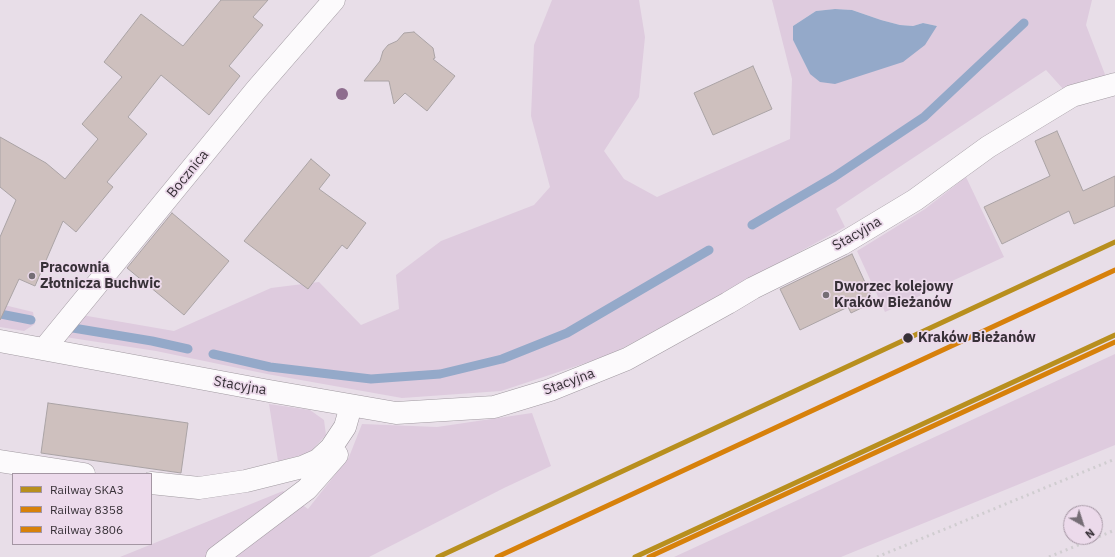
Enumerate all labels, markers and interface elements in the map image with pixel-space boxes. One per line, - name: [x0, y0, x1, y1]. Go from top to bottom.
- street label: Bocznica: [164, 147, 212, 201]
- street label: Stacyjna: [830, 213, 884, 255]
- place label: Pracownia Złotnicza Buchwic: [40, 260, 160, 292]
- marker: Pracownia Złotnicza Buchwic: [27, 271, 37, 281]
- place label: Dworzec kolejowy Kraków Bieżanów: [834, 279, 953, 312]
- marker: Dworzec kolejowy Kraków Bieżanów: [821, 290, 831, 300]
- place label: Kraków Bieżanów: [918, 330, 1036, 346]
- marker: Kraków Bieżanów: [901, 331, 915, 345]
- street label: Stacyjna: [541, 365, 597, 399]
- street label: Stacyjna: [212, 373, 268, 399]
- legend: [12, 473, 152, 545]
- text: Railway SKA3: [50, 482, 124, 497]
- text: Railway 8358: [50, 502, 123, 517]
- north arrow: [1063, 505, 1103, 545]
- text: Railway 3806: [50, 522, 123, 537]
- text: N: [1082, 526, 1097, 541]

